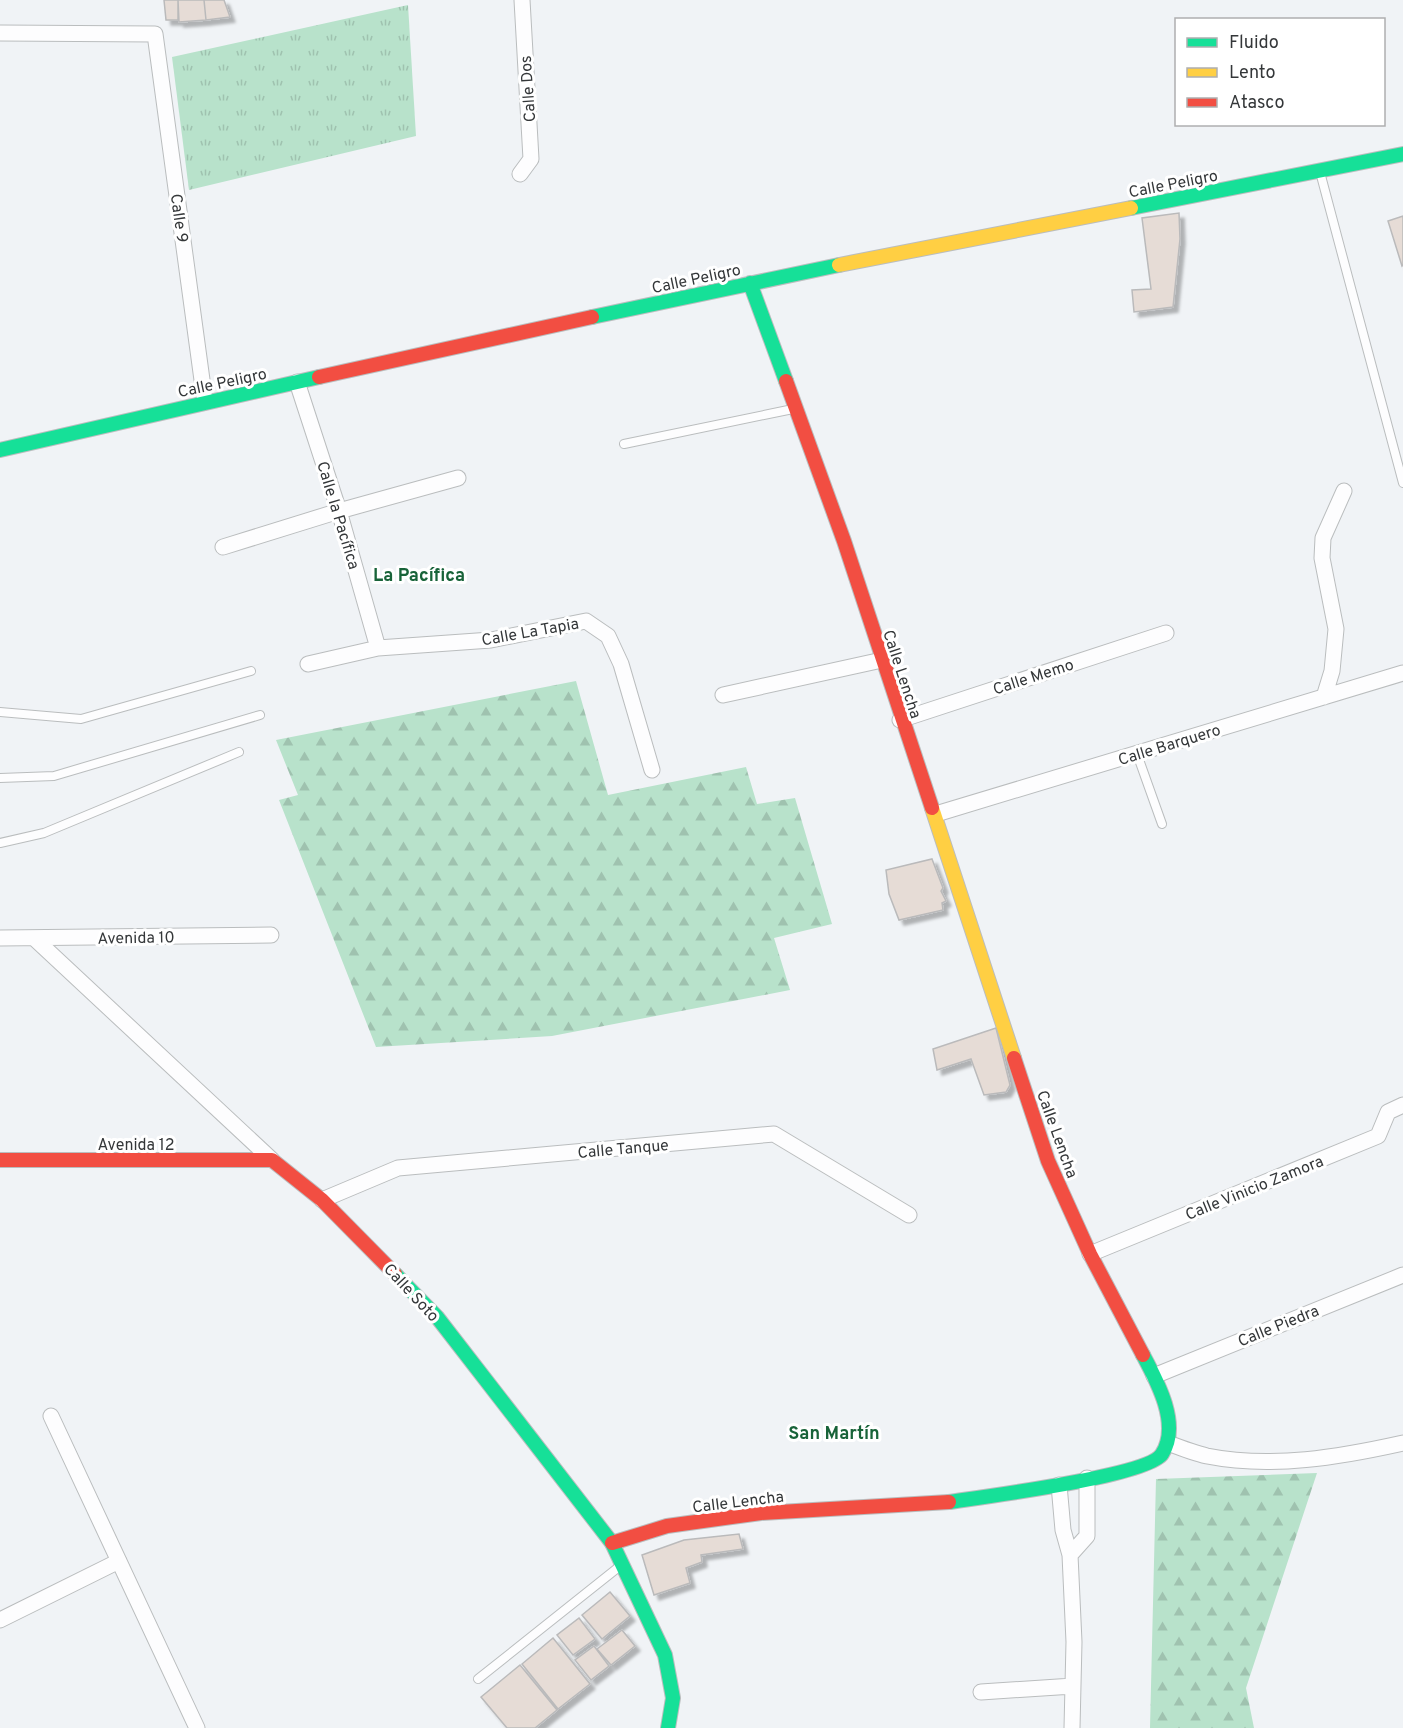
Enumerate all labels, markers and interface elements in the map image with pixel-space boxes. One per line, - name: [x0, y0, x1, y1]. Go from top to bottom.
- legend: [1175, 18, 1385, 126]
- text: Fluido: [1229, 32, 1279, 55]
- street label: Calle Dos: [517, 55, 541, 123]
- text: Lento: [1229, 62, 1275, 85]
- text: Atasco: [1229, 92, 1285, 115]
- street label: Calle Peligro: [1127, 167, 1220, 203]
- street label: Calle 9: [165, 193, 191, 244]
- street label: Calle Peligro: [650, 261, 743, 299]
- street label: Calle Peligro: [176, 365, 269, 403]
- street label: Calle la Pacífica: [311, 459, 363, 572]
- district label: La Pacífica: [373, 565, 465, 588]
- street label: Calle La Tapia: [480, 615, 581, 651]
- street label: Calle Lencha: [877, 628, 925, 721]
- street label: Calle Memo: [991, 655, 1077, 700]
- street label: Calle Barquero: [1116, 721, 1223, 771]
- street label: Avenida 10: [97, 928, 175, 950]
- street label: Calle Lencha: [1031, 1088, 1081, 1181]
- street label: Avenida 12: [98, 1136, 174, 1156]
- street label: Calle Tanque: [577, 1136, 670, 1164]
- street label: Calle Vinicio Zamora: [1183, 1152, 1327, 1226]
- street label: Calle Soto: [379, 1260, 443, 1327]
- street label: Calle Piedra: [1235, 1301, 1322, 1352]
- district label: San Martín: [788, 1423, 880, 1446]
- street label: Calle Lencha: [691, 1487, 785, 1519]

